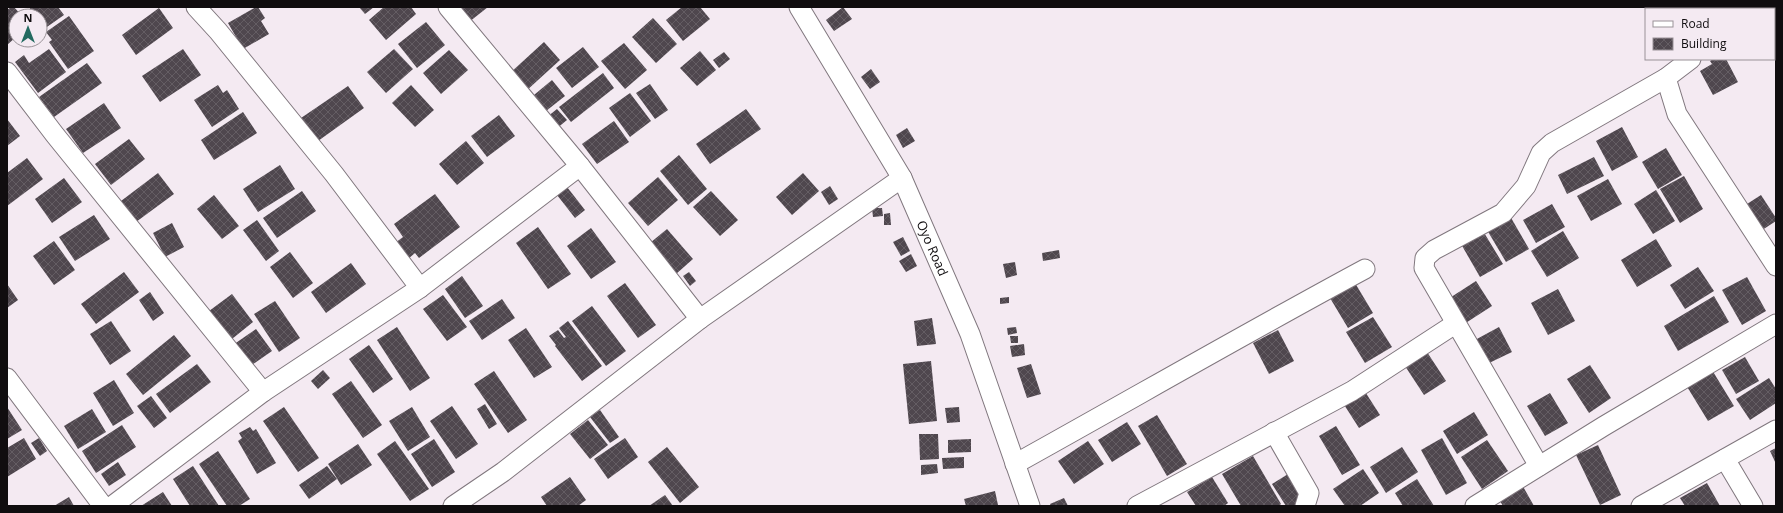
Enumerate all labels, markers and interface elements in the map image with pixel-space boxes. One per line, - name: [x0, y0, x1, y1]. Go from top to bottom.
- north arrow: [8, 8, 48, 48]
- legend: [1645, 8, 1775, 60]
- text: N: [24, 10, 32, 25]
- text: Road: [1681, 15, 1710, 32]
- text: Building: [1681, 35, 1727, 52]
- street label: Oyo Road: [912, 217, 953, 279]

